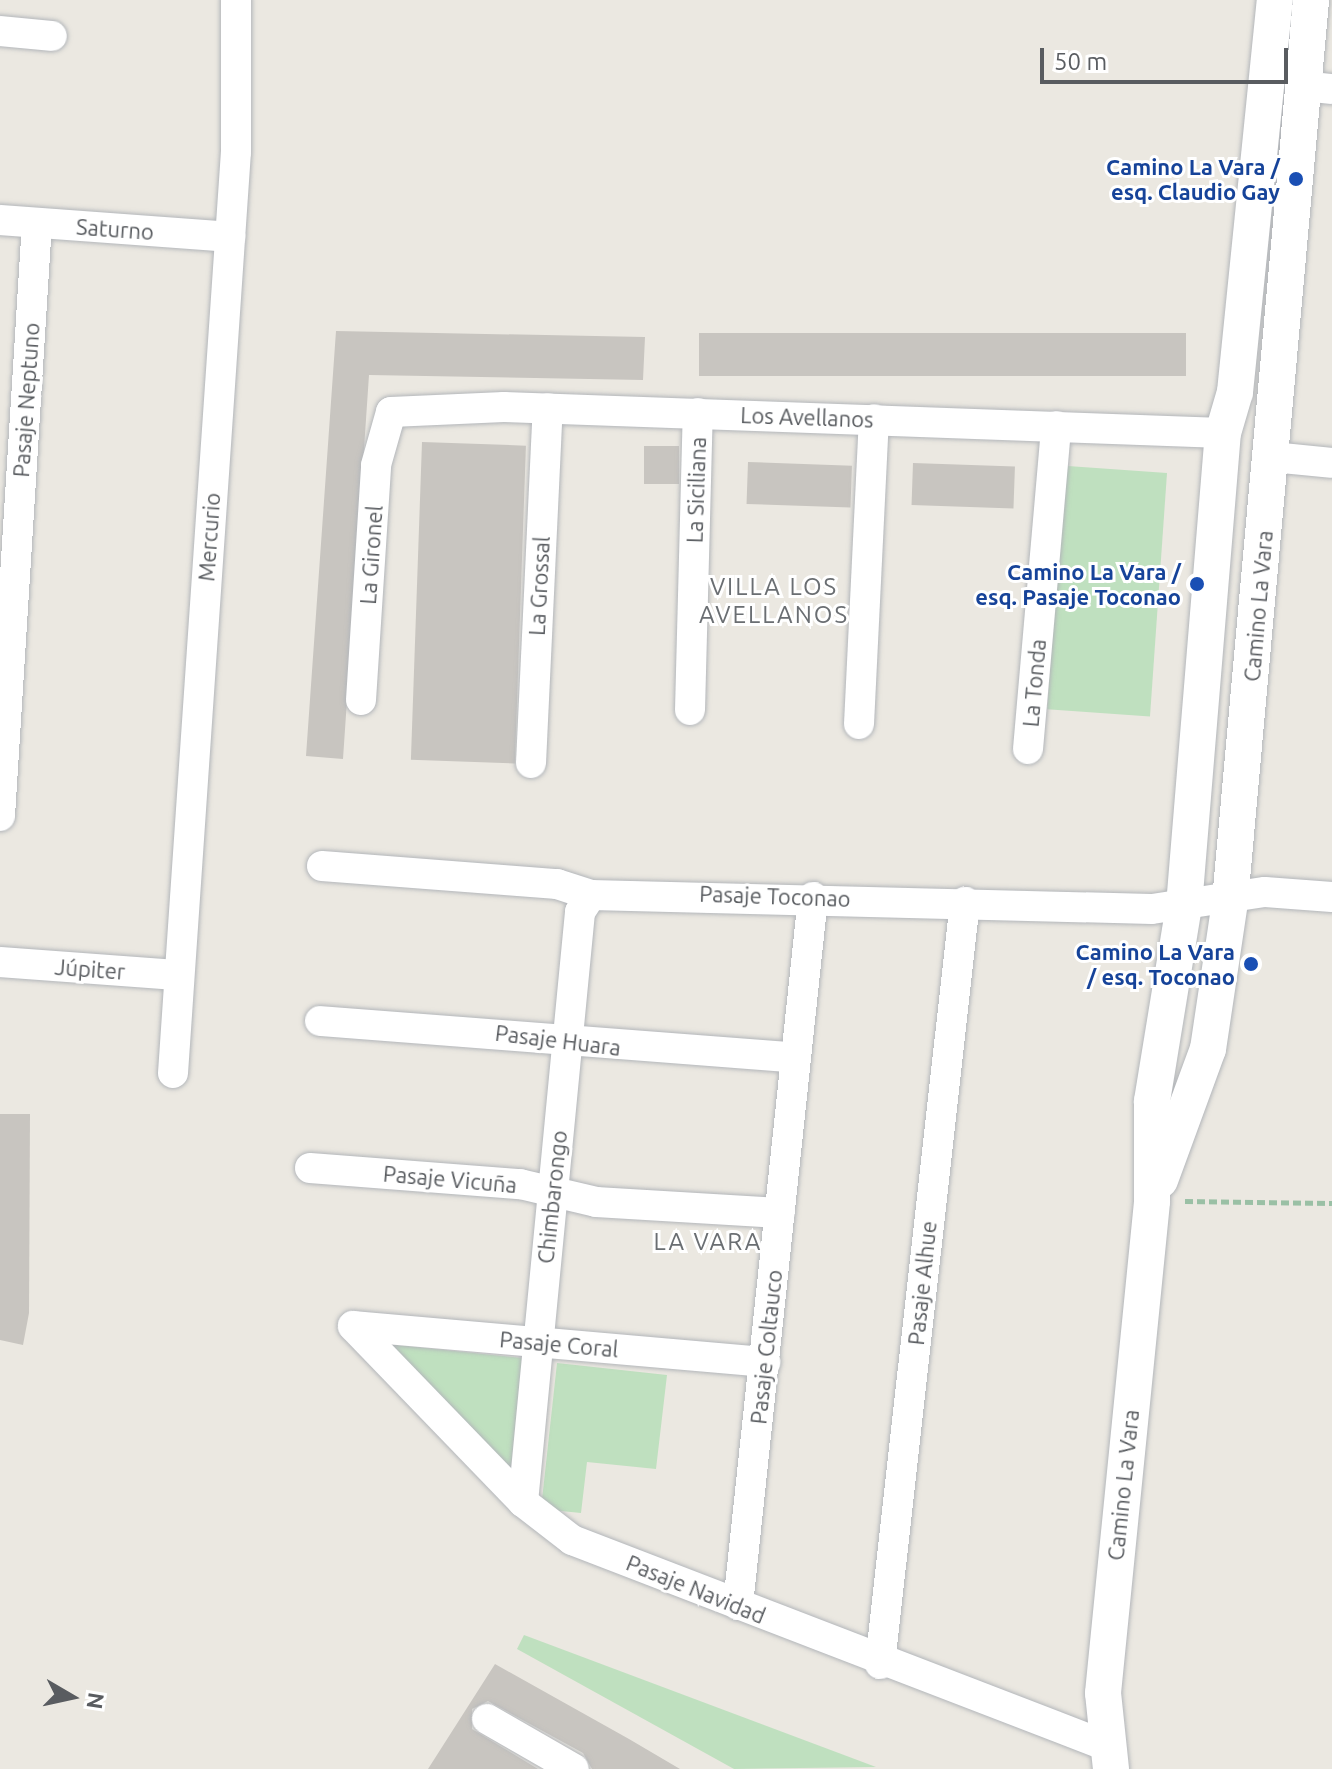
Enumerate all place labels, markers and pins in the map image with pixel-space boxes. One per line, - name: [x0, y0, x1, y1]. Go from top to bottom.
- place label: Camino La Vara / esq. Claudio Gay: [1106, 153, 1280, 204]
- marker: Camino La Vara / esq. Claudio Gay: [1287, 170, 1305, 188]
- place label: Camino La Vara / esq. Pasaje Toconao: [975, 558, 1181, 610]
- marker: Camino La Vara / esq. Pasaje Toconao: [1188, 575, 1206, 593]
- place label: Camino La Vara / esq. Toconao: [1076, 938, 1235, 990]
- marker: Camino La Vara / esq. Toconao: [1242, 955, 1260, 973]

